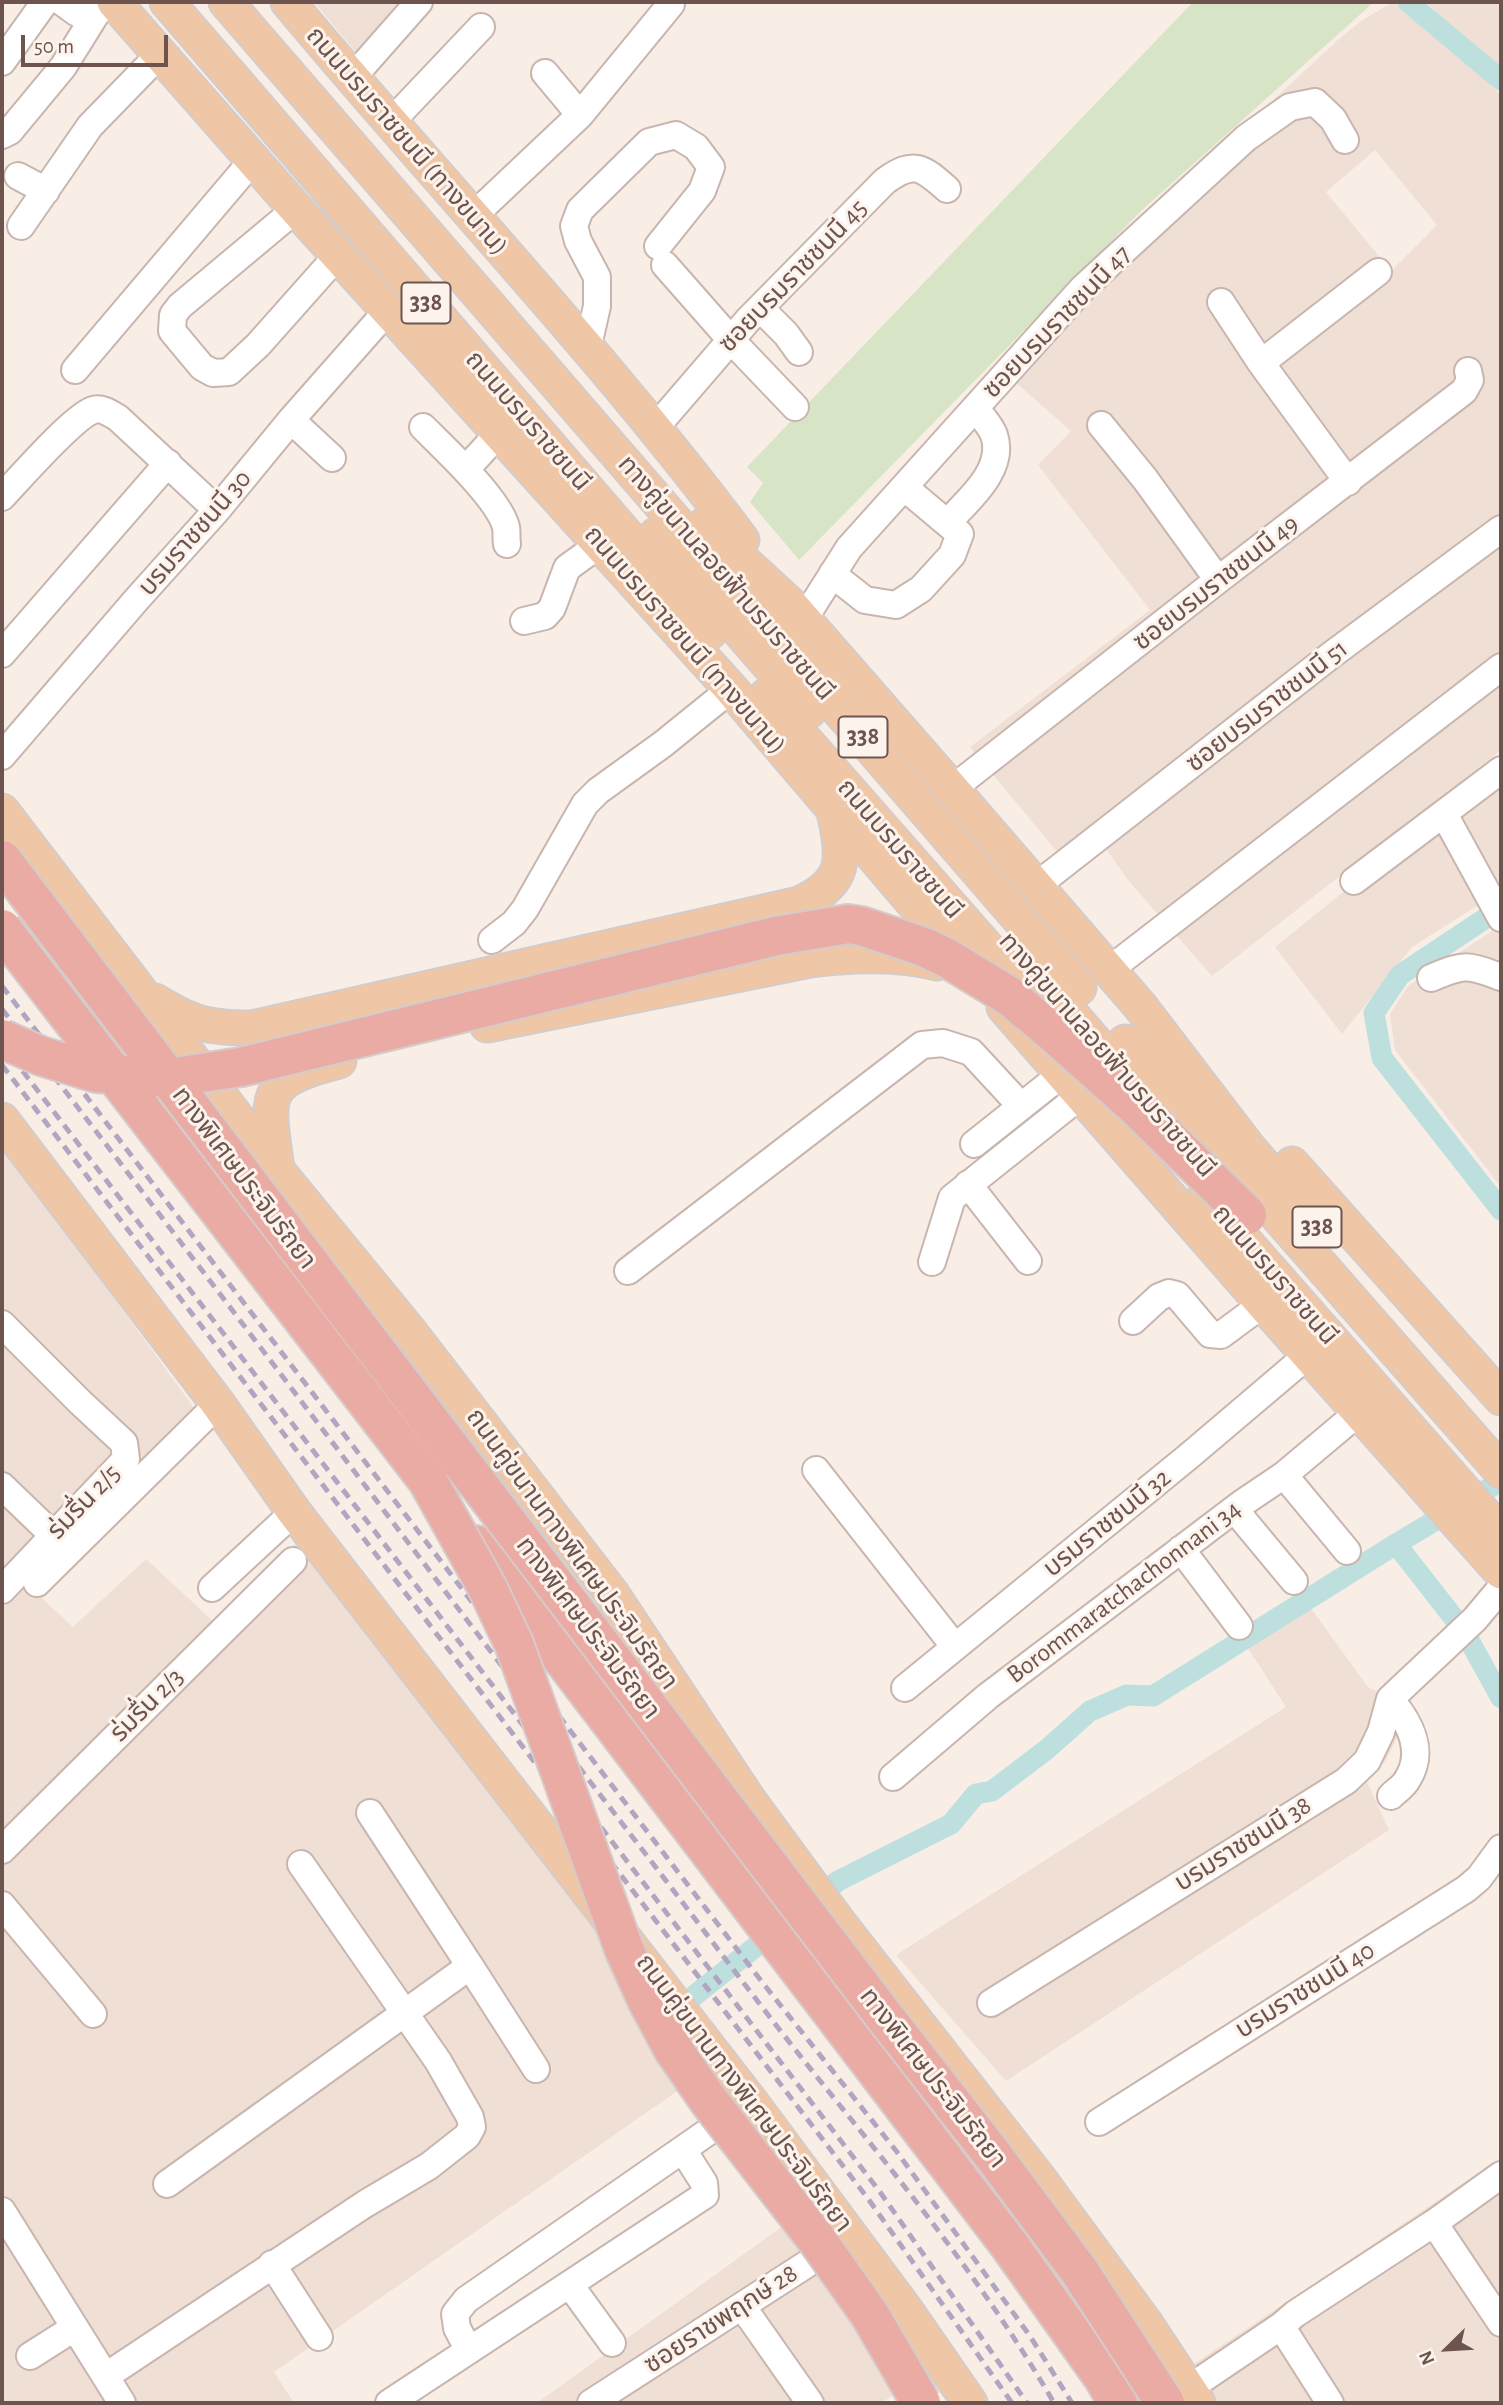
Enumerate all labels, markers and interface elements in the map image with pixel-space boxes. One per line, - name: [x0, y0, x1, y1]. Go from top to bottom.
- street label: ถนนบรมราชชนนี (ทางขนาน): [299, 20, 515, 262]
- scale bar: [24, 21, 172, 65]
- text: 50 m: [34, 36, 74, 57]
- street label: ซอยบรมราชชนนี 45: [712, 193, 874, 359]
- street label: ซอยบรมราชชนนี 47: [976, 239, 1138, 405]
- road number: 338: [402, 282, 450, 324]
- street label: ถนนบรมราชชนนี: [459, 345, 597, 497]
- street label: ทางคู่ขนานลอยฟ้าบรมราชชนนี: [611, 449, 841, 707]
- street label: บรมราชชนนี 30: [132, 464, 258, 602]
- street label: ซอยบรมราชชนนี 49: [1127, 509, 1305, 657]
- street label: ถนนบรมราชชนนี (ทางขนาน): [577, 519, 793, 761]
- street label: ซอยบรมราชชนนี 51: [1180, 633, 1354, 779]
- road number: 338: [838, 716, 888, 758]
- street label: ถนนบรมราชชนนี: [831, 773, 969, 925]
- street label: ทางคู่ขนานลอยฟ้าบรมราชชนนี: [992, 926, 1222, 1184]
- street label: ทางพิเศษประจิมรัถยา: [165, 1081, 323, 1275]
- street label: ถนนบรมราชชนนี: [1206, 1199, 1344, 1351]
- road number: 338: [1292, 1206, 1342, 1247]
- street label: ถนนคู่ขนานทางพิเศษประจิมรัถยา: [459, 1402, 685, 1696]
- street label: ร่มรื่น 2/5: [41, 1458, 127, 1546]
- street label: บรมราชชนนี 32: [1037, 1462, 1177, 1584]
- street label: Borommaratchachonnani 34: [1001, 1494, 1247, 1690]
- street label: ทางพิเศษประจิมรัถยา: [509, 1531, 667, 1725]
- street label: ร่มรื่น 2/3: [104, 1662, 190, 1748]
- street label: บรมราชชนนี 38: [1169, 1790, 1317, 1898]
- street label: บรมราชชนนี 40: [1229, 1935, 1381, 2045]
- street label: ถนนคู่ขนานทางพิเศษประจิมรัถยา: [629, 1948, 859, 2238]
- street label: ทางพิเศษประจิมรัถยา: [853, 1982, 1013, 2174]
- street label: ซอยราชพฤกษ์ 28: [638, 2258, 804, 2380]
- north arrow: [1412, 2314, 1482, 2384]
- text: N: [1416, 2348, 1439, 2368]

